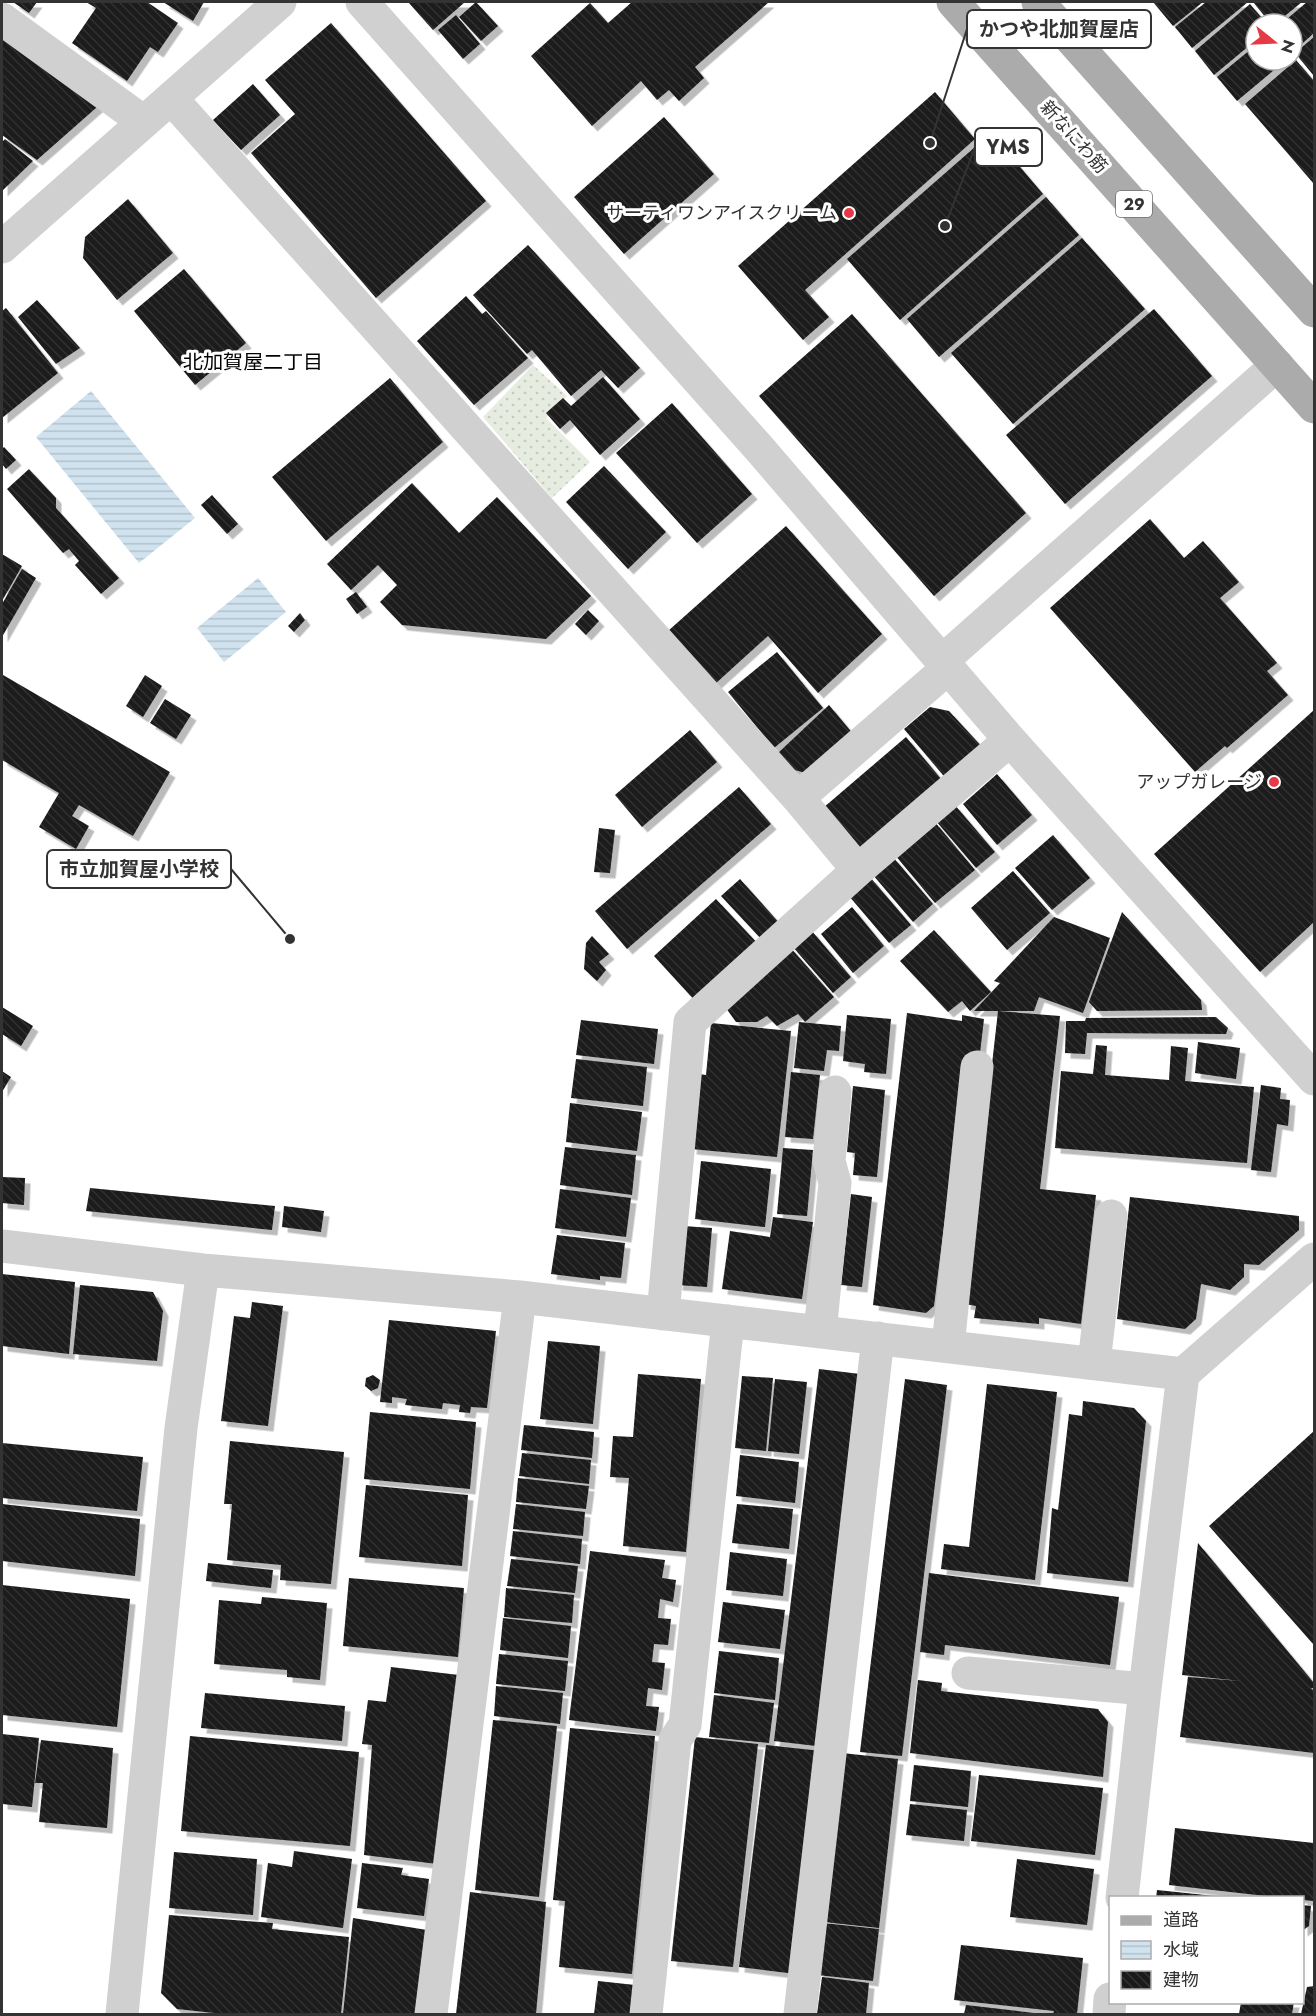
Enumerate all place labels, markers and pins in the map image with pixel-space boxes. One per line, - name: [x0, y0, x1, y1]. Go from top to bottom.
- callout: かつや北加賀屋店: [967, 10, 1151, 48]
- callout: YMS: [975, 128, 1042, 166]
- place label: サーティワンアイスクリーム: [606, 200, 837, 226]
- marker: サーティワンアイスクリーム: [842, 206, 856, 220]
- place label: アップガレージ: [1136, 769, 1262, 795]
- marker: アップガレージ: [1267, 775, 1281, 789]
- callout: 市立加賀屋小学校: [47, 850, 231, 888]

